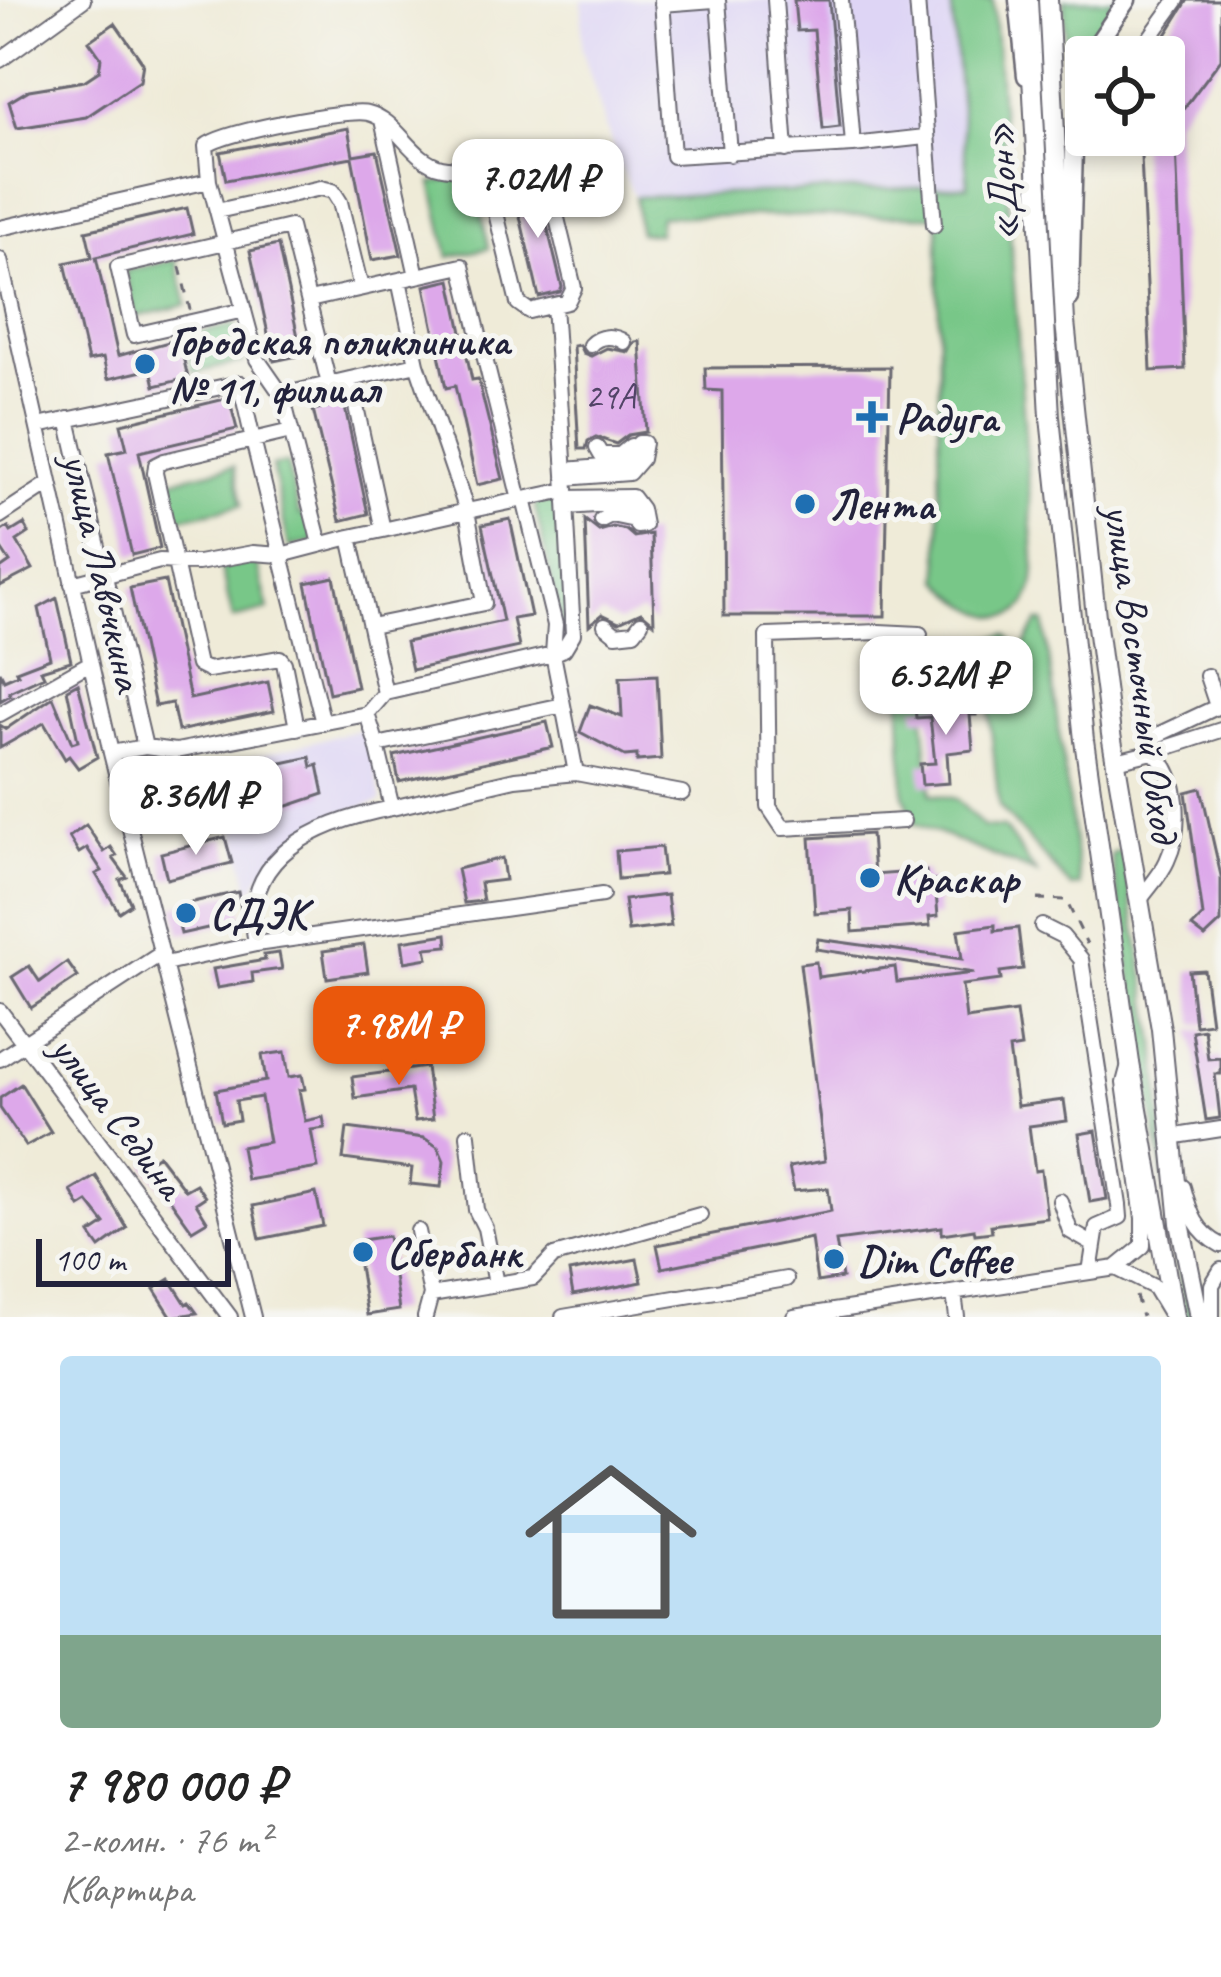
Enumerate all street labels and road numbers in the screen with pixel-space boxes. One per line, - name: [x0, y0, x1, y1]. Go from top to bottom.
- street label: «Дон»: [973, 121, 1032, 243]
- street label: улица Лавочкина: [49, 446, 156, 699]
- street label: улица Восточный Обход: [1091, 499, 1192, 849]
- street label: улица Седина: [37, 1022, 199, 1212]

